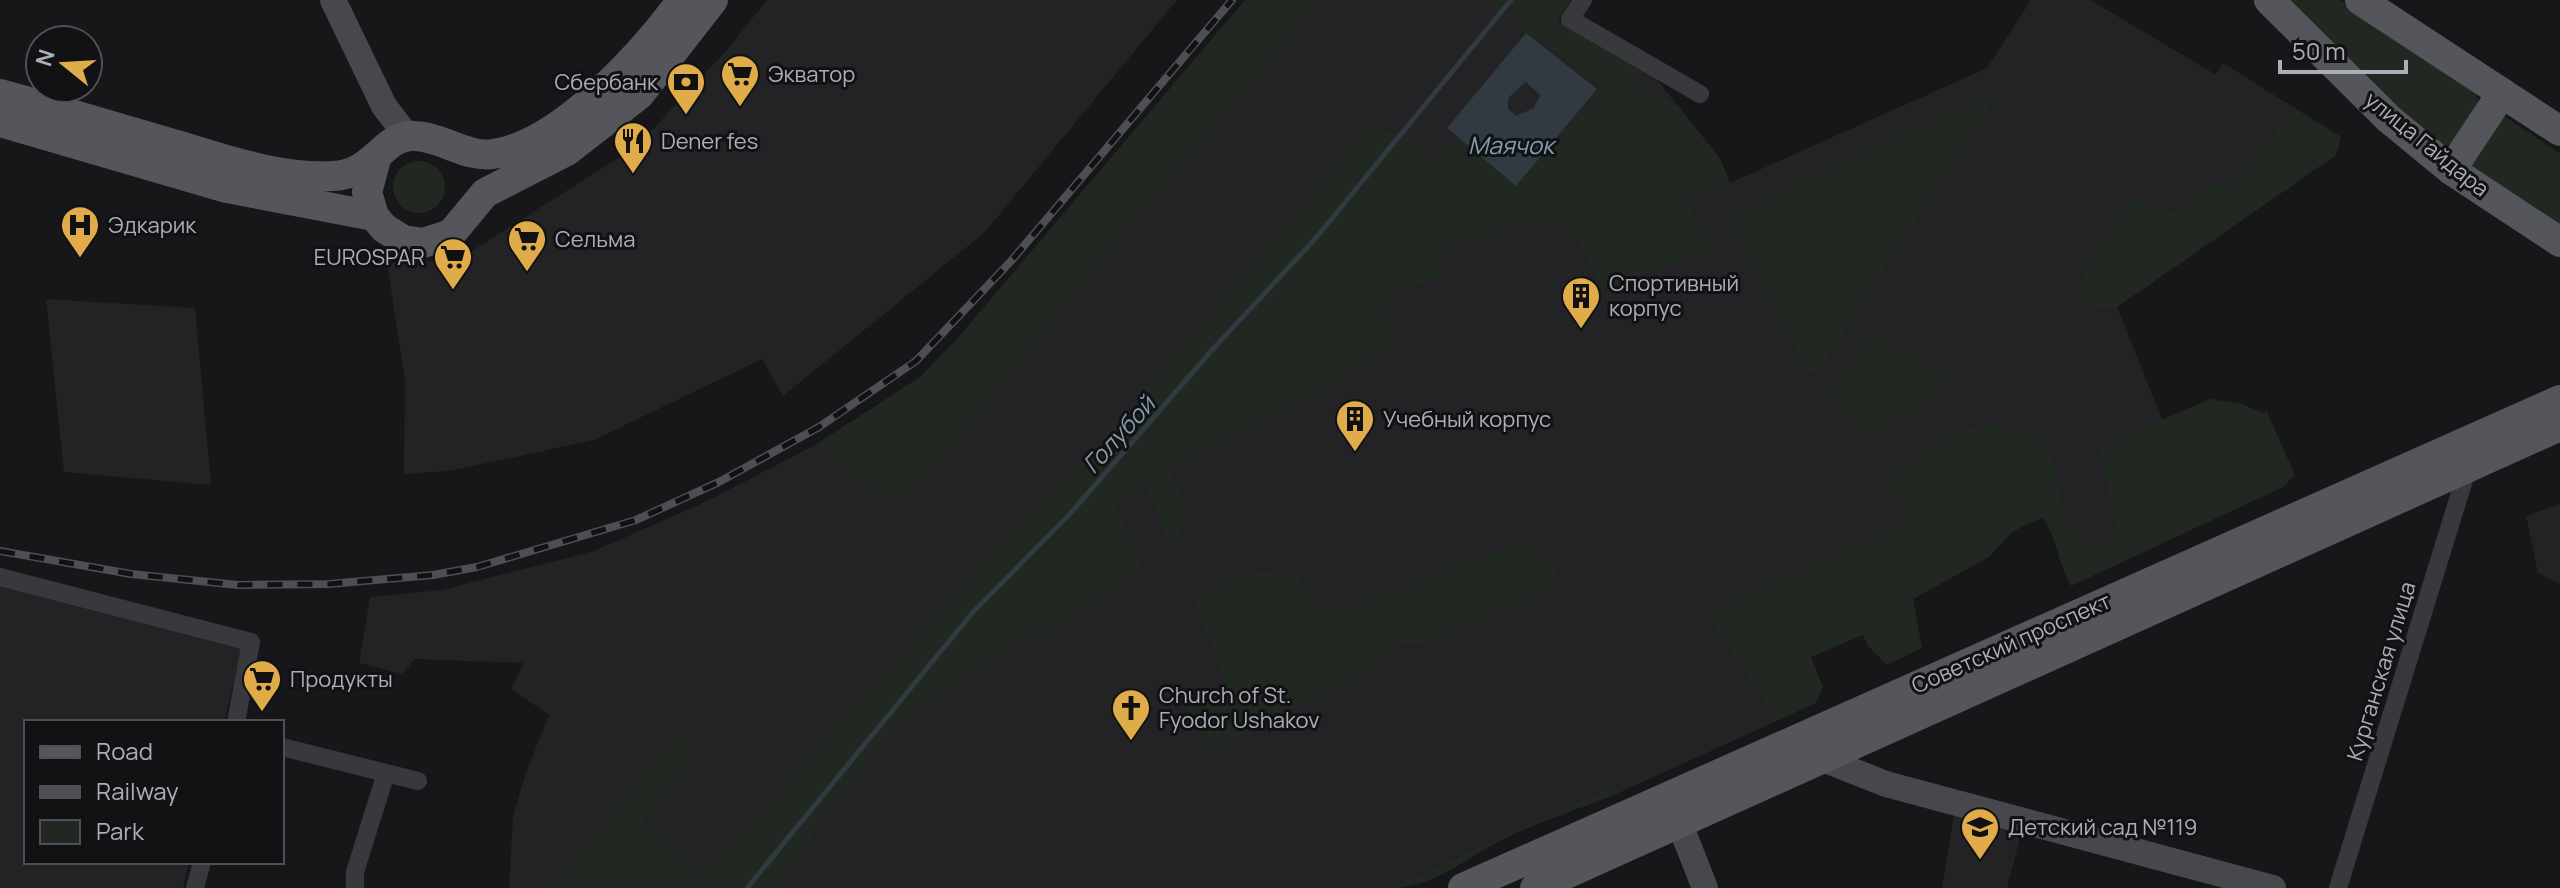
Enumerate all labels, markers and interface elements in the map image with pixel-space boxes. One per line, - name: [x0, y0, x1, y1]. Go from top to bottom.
- north arrow: [24, 24, 104, 104]
- scale bar: [2280, 24, 2406, 74]
- text: 50 m: [2292, 34, 2346, 67]
- text: N: [28, 46, 62, 70]
- supermarket icon: Экватор: [719, 53, 761, 108]
- place label: Экватор: [768, 59, 855, 89]
- bank icon: Сбербанк: [665, 61, 707, 116]
- place label: Сбербанк: [555, 67, 659, 97]
- street label: улица Гайдара: [2358, 84, 2496, 204]
- restaurant icon: Dener fes: [612, 120, 654, 175]
- place label: Dener fes: [661, 126, 758, 156]
- water label: Маячок: [1468, 128, 1557, 161]
- hospital icon: Эдкарик: [59, 204, 101, 259]
- place label: Эдкарик: [108, 210, 197, 240]
- supermarket icon: Сельма: [506, 218, 548, 273]
- place label: Сельма: [555, 224, 635, 254]
- supermarket icon: EUROSPAR: [432, 236, 474, 291]
- place label: EUROSPAR: [314, 242, 425, 272]
- place label: Спортивный корпус: [1609, 268, 1739, 323]
- building icon: Спортивный корпус: [1560, 275, 1602, 330]
- water label: Голубой: [1075, 387, 1163, 480]
- building icon: Учебный корпус: [1334, 398, 1376, 453]
- place label: Учебный корпус: [1383, 404, 1551, 434]
- street label: Курганская улица: [2340, 578, 2422, 764]
- street label: Советский проспект: [1907, 586, 2115, 700]
- supermarket icon: Продукты: [241, 658, 283, 713]
- place label: Продукты: [290, 664, 393, 694]
- place label: Church of St. Fyodor Ushakov: [1159, 680, 1319, 735]
- church icon: Church of St. Fyodor Ushakov: [1110, 687, 1152, 742]
- legend: [24, 720, 284, 864]
- text: Road: [96, 734, 153, 767]
- text: Railway: [96, 774, 179, 807]
- school or university icon: Детский сад №119: [1959, 806, 2001, 861]
- place label: Детский сад №119: [2008, 812, 2197, 842]
- text: Park: [96, 814, 145, 847]

